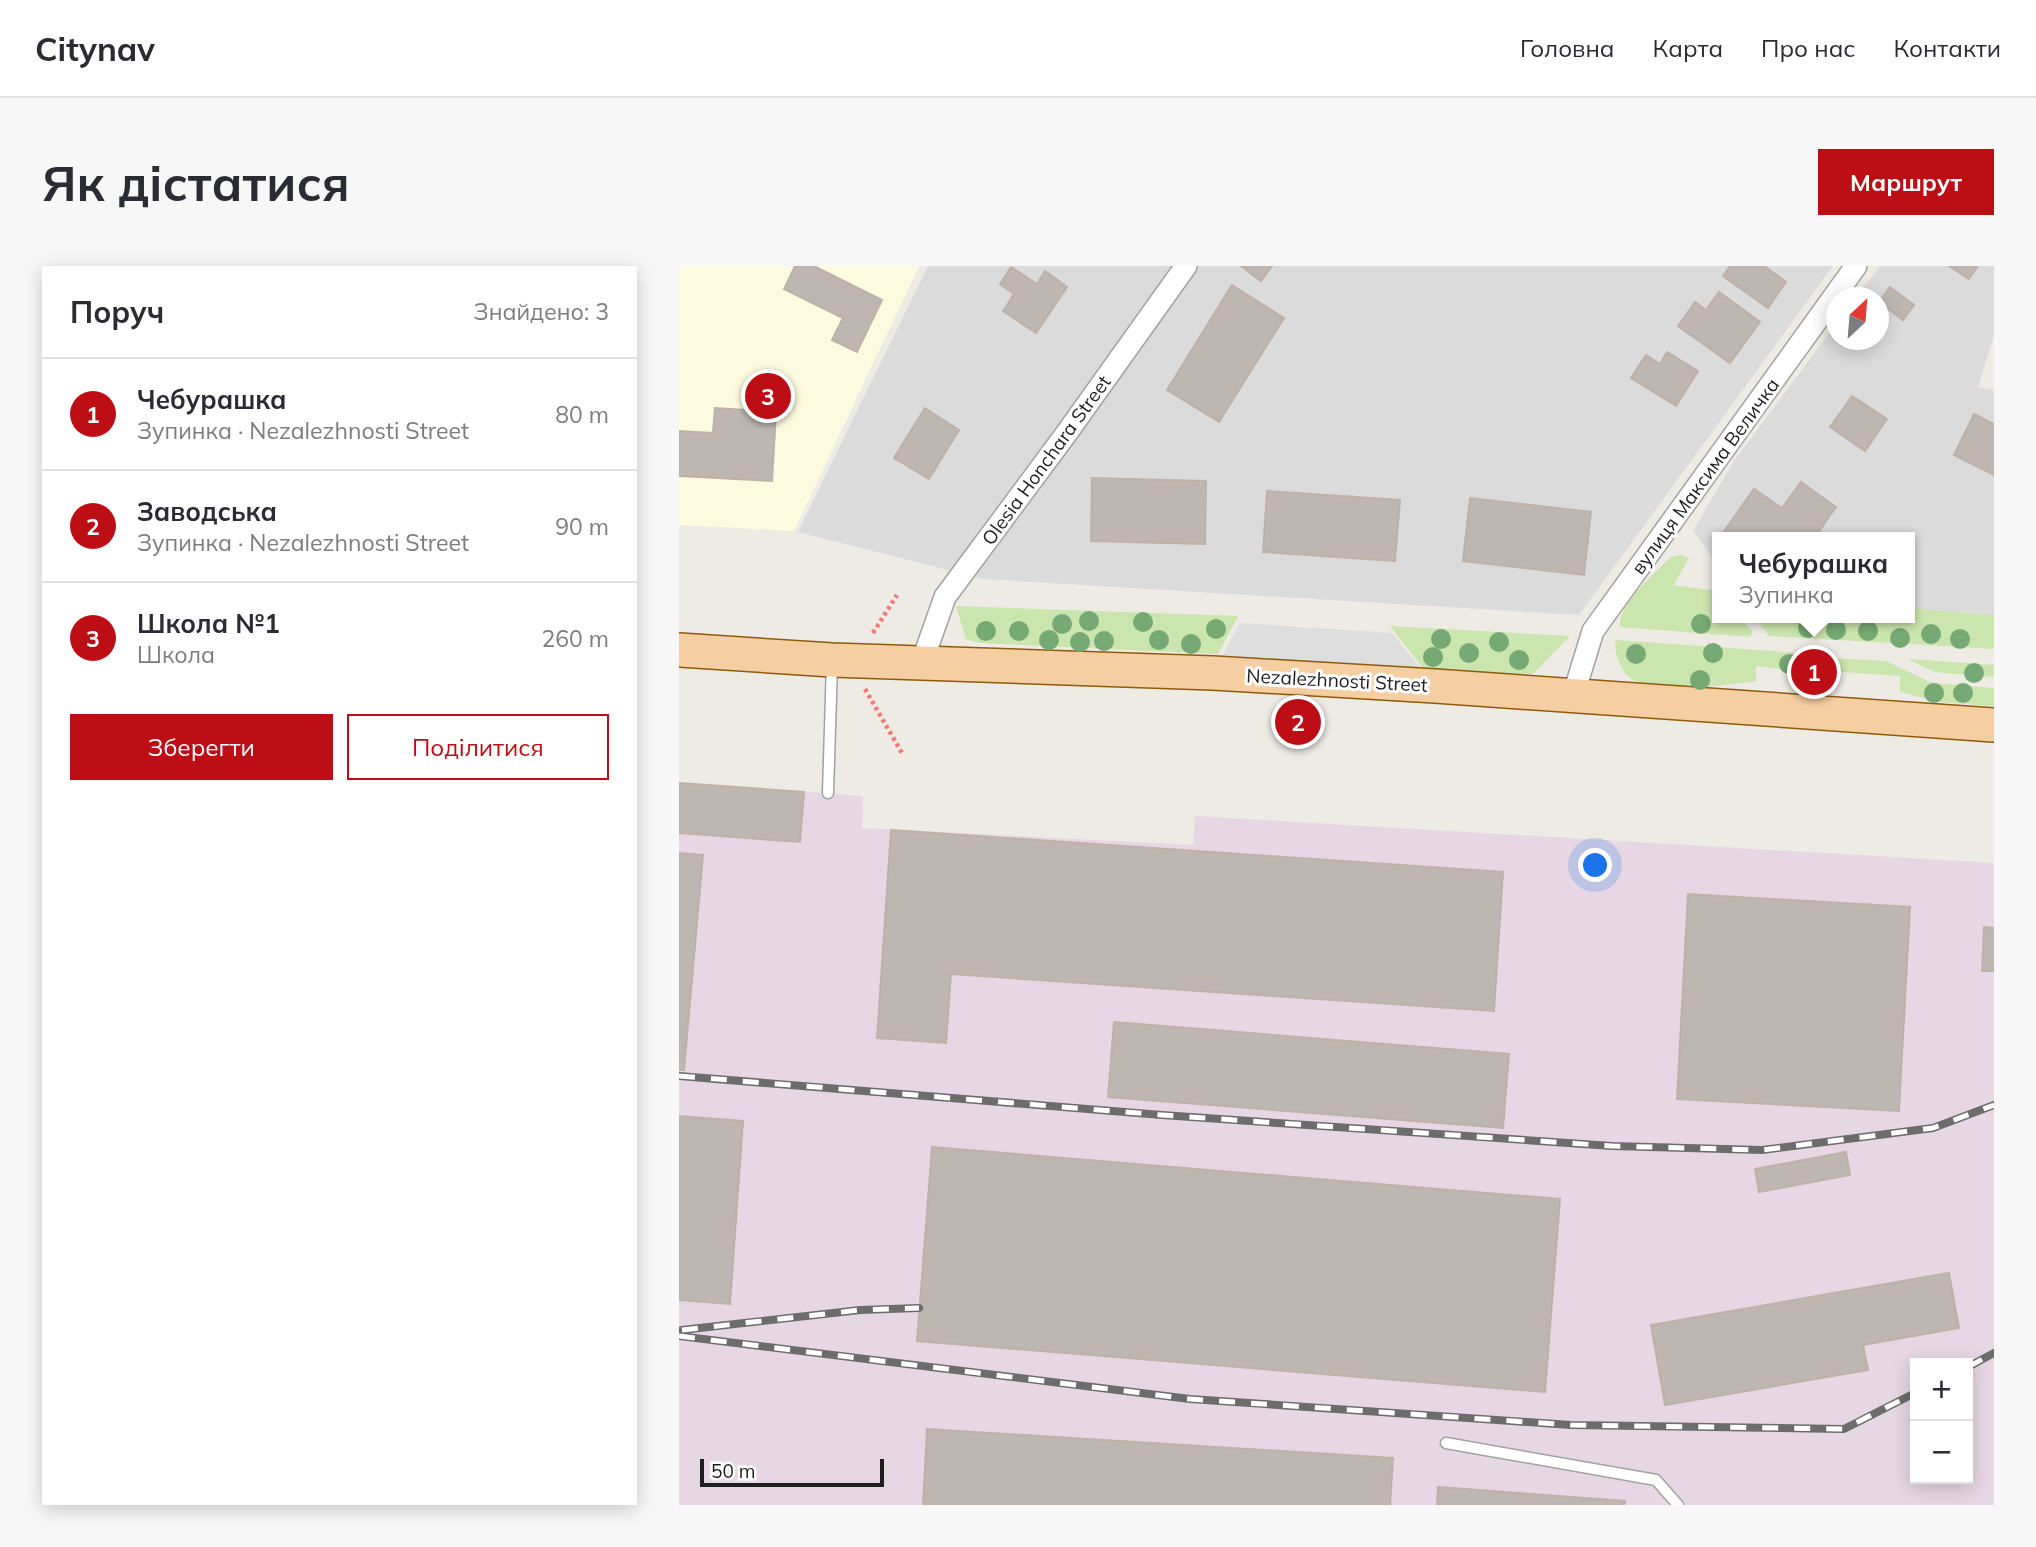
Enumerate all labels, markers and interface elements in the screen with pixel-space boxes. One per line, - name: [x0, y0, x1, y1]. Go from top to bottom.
- text: Citynav: [35, 28, 155, 69]
- text: Головна: [1520, 33, 1614, 63]
- text: Карта: [1652, 33, 1723, 63]
- text: Про нас: [1761, 33, 1855, 63]
- text: Контакти: [1893, 33, 2001, 63]
- button: Маршрут: [1818, 149, 1994, 215]
- text: Як дістатися: [42, 152, 350, 213]
- north arrow: [1826, 287, 1889, 350]
- text: Поруч: [70, 293, 164, 331]
- text: Знайдено: 3: [474, 297, 609, 326]
- pin: 3: [745, 370, 791, 422]
- street label: Olesia Honchara Street: [976, 370, 1116, 550]
- street label: вулиця Максима Величка: [1626, 373, 1784, 579]
- text: Чебурашка: [137, 383, 287, 416]
- text: 1: [86, 400, 100, 429]
- text: 80 m: [555, 400, 609, 429]
- text: Зупинка · Nezalezhnosti Street: [137, 416, 469, 445]
- text: Заводська: [137, 495, 277, 528]
- text: 2: [86, 512, 100, 541]
- text: 90 m: [555, 512, 609, 541]
- text: Зупинка · Nezalezhnosti Street: [137, 528, 469, 557]
- popup: [1712, 532, 1915, 623]
- text: Чебурашка: [1739, 547, 1888, 580]
- text: Зупинка: [1739, 580, 1834, 609]
- text: Школа №1: [137, 607, 280, 640]
- text: 3: [86, 624, 100, 653]
- text: 260 m: [541, 624, 609, 653]
- text: Школа: [137, 640, 215, 669]
- pin: 1: [1791, 646, 1837, 698]
- street label: Nezalezhnosti Street: [1246, 663, 1429, 697]
- pin: 2: [1275, 696, 1321, 748]
- button: Зберегти: [70, 714, 333, 780]
- button: Поділитися: [347, 714, 609, 780]
- your location: [1578, 848, 1612, 882]
- map controls: [1910, 1358, 1973, 1484]
- button: +: [1910, 1358, 1973, 1421]
- button: −: [1910, 1421, 1973, 1484]
- scale bar: [700, 1456, 884, 1488]
- text: 50 m: [711, 1459, 755, 1483]

